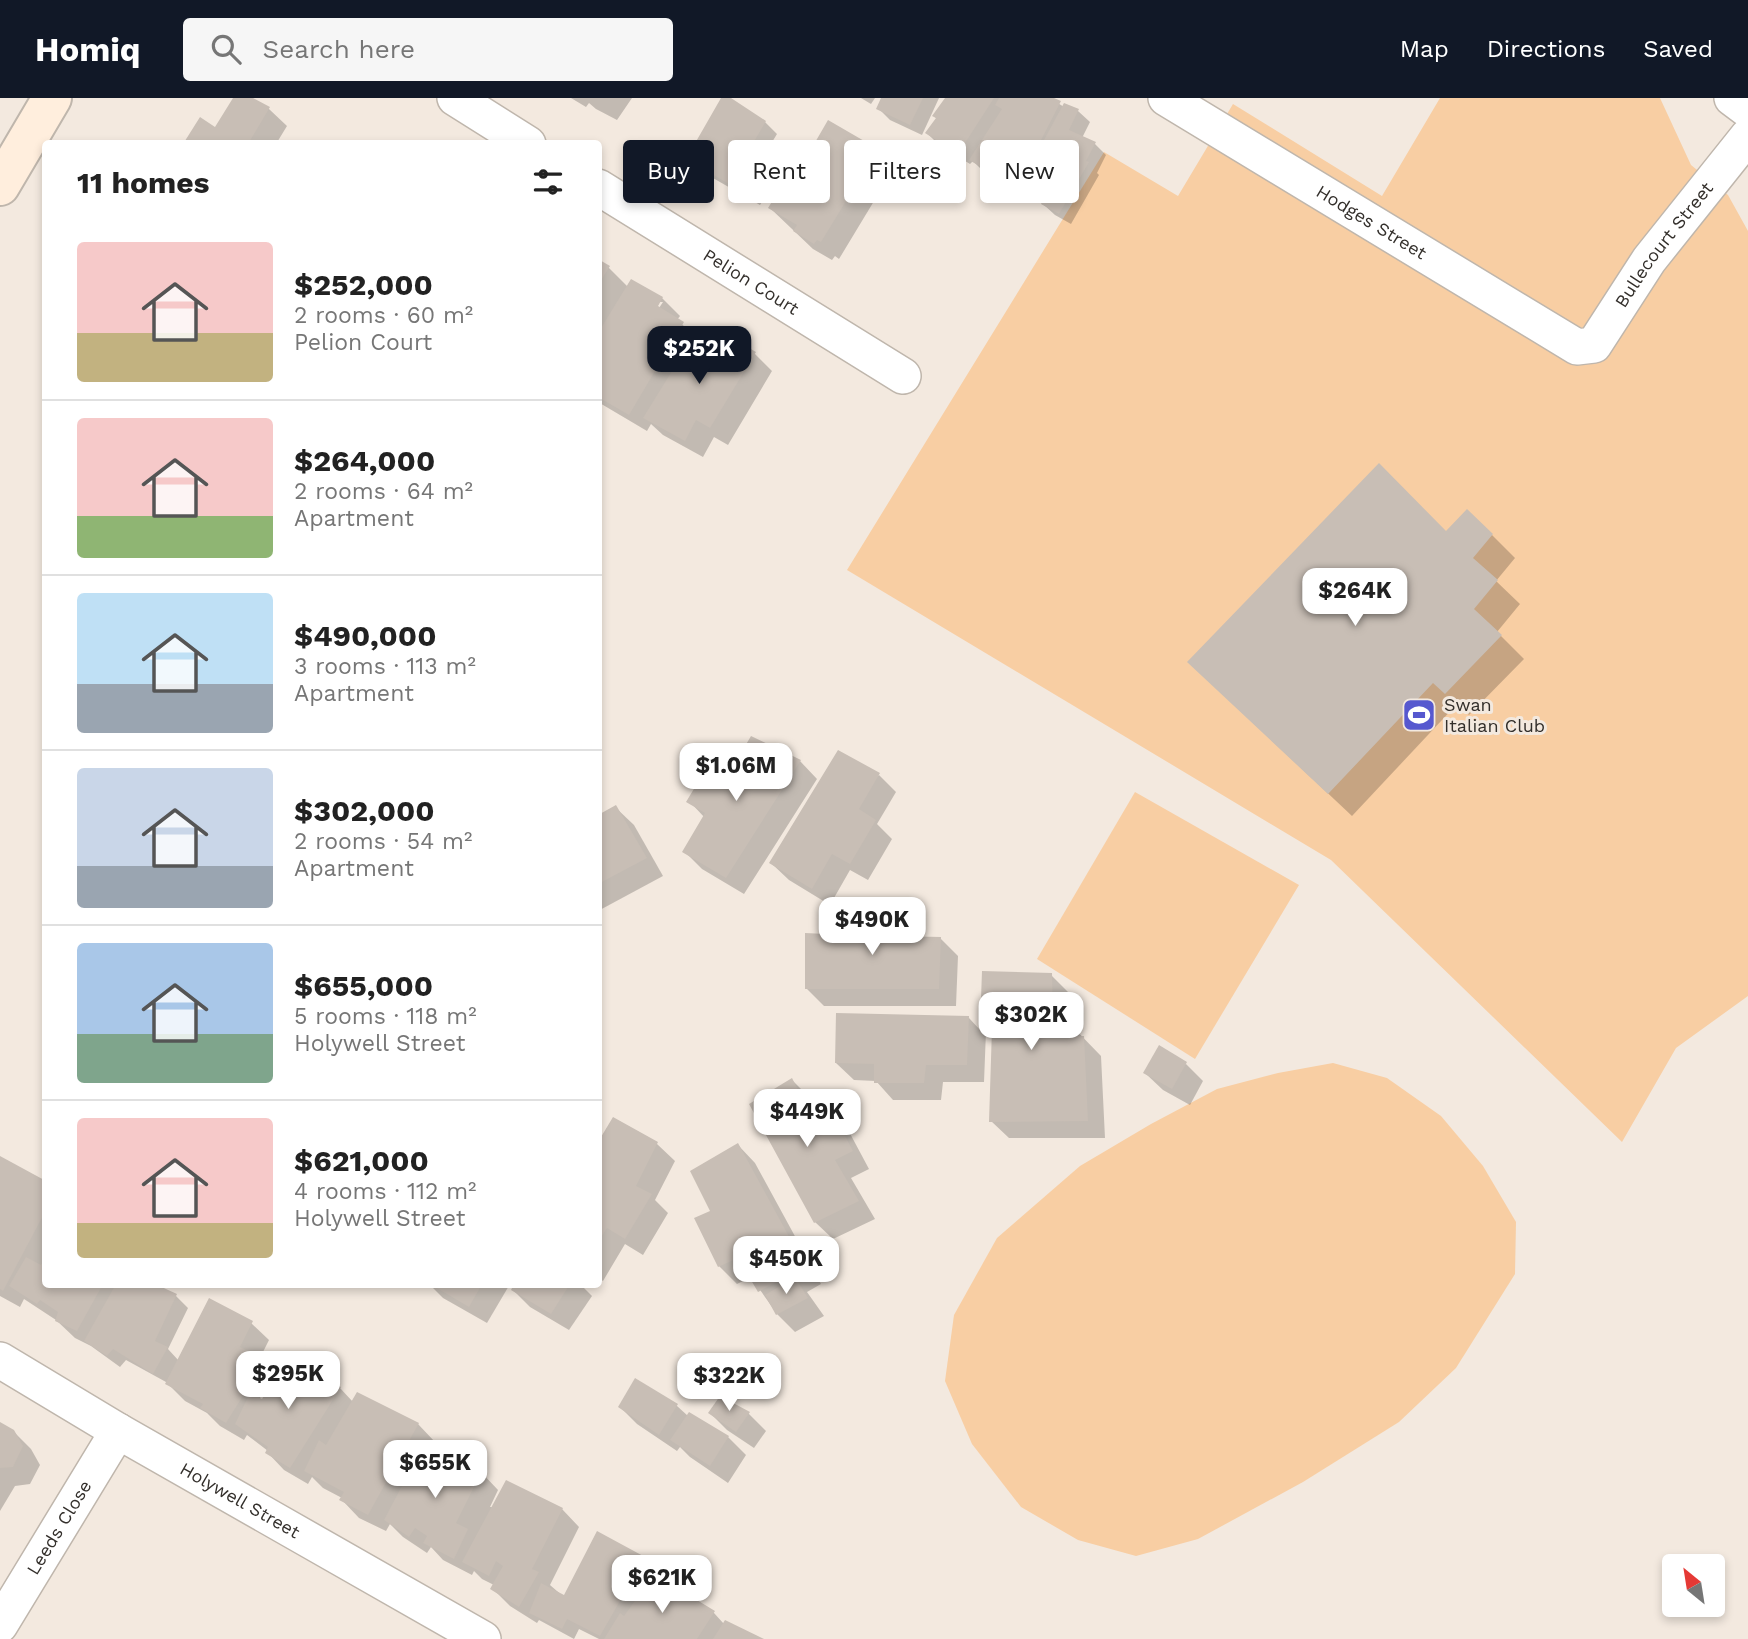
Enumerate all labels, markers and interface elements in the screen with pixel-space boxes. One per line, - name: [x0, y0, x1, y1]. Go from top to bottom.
- search box: [183, 18, 673, 81]
- text: Homiq: [35, 30, 141, 69]
- icon: search: [207, 30, 245, 68]
- text: Search here: [263, 34, 415, 64]
- text: Map: [1400, 35, 1449, 63]
- text: Directions: [1487, 35, 1605, 63]
- text: Saved: [1643, 35, 1713, 63]
- chip: Buy: [623, 140, 714, 203]
- chip: Rent: [728, 140, 830, 203]
- chip: Filters: [844, 140, 966, 203]
- chip: New: [980, 140, 1079, 203]
- icon: filters: [529, 163, 567, 201]
- text: 11 homes: [77, 165, 210, 200]
- street label: Bullecourt Street: [1610, 177, 1717, 311]
- street label: Hodges Street: [1313, 181, 1431, 264]
- street label: Pelion Court: [700, 244, 803, 319]
- text: $252,000: [294, 267, 433, 302]
- icon: home: [133, 270, 217, 354]
- text: 2 rooms · 60 m²: [294, 302, 473, 329]
- pin: $252K: [650, 327, 748, 386]
- text: Pelion Court: [294, 329, 432, 356]
- text: $252K: [663, 335, 735, 362]
- text: $264,000: [294, 443, 435, 478]
- icon: home: [133, 446, 217, 530]
- text: 2 rooms · 64 m²: [294, 478, 473, 505]
- text: Apartment: [294, 505, 414, 532]
- pin: $264K: [1306, 568, 1404, 628]
- text: $264K: [1318, 577, 1392, 604]
- text: $490,000: [294, 618, 437, 653]
- icon: home: [133, 621, 217, 705]
- text: 3 rooms · 113 m²: [294, 653, 476, 680]
- text: Apartment: [294, 680, 414, 707]
- place label: Swan Italian Club: [1444, 694, 1545, 736]
- sports icon: Swan Italian Club: [1400, 696, 1438, 734]
- pin: $1.06M: [679, 744, 793, 803]
- text: $1.06M: [695, 752, 777, 779]
- text: $302,000: [294, 793, 435, 828]
- icon: home: [133, 796, 217, 880]
- text: 2 rooms · 54 m²: [294, 828, 472, 855]
- text: Apartment: [294, 855, 414, 882]
- pin: $490K: [823, 898, 921, 957]
- text: $490K: [835, 906, 909, 933]
- text: $655,000: [294, 968, 433, 1003]
- icon: home: [133, 971, 217, 1055]
- pin: $302K: [982, 992, 1080, 1052]
- text: $302K: [995, 1001, 1067, 1028]
- text: 5 rooms · 118 m²: [294, 1003, 477, 1030]
- text: Holywell Street: [294, 1030, 465, 1057]
- pin: $449K: [758, 1090, 856, 1149]
- text: $449K: [770, 1098, 844, 1125]
- text: $621,000: [294, 1143, 429, 1178]
- icon: home: [133, 1146, 217, 1230]
- text: 4 rooms · 112 m²: [294, 1178, 476, 1205]
- text: Holywell Street: [294, 1205, 465, 1232]
- pin: $450K: [737, 1236, 835, 1296]
- text: $450K: [749, 1245, 823, 1272]
- pin: $295K: [239, 1352, 337, 1411]
- pin: $322K: [680, 1354, 778, 1413]
- text: $295K: [252, 1360, 324, 1387]
- text: $322K: [693, 1362, 765, 1389]
- pin: $655K: [386, 1440, 484, 1500]
- text: $655K: [399, 1449, 471, 1476]
- street label: Holywell Street: [177, 1458, 304, 1543]
- street label: Leeds Close: [22, 1476, 96, 1578]
- north arrow: [1662, 1554, 1726, 1617]
- map controls: [1662, 1554, 1725, 1617]
- pin: $621K: [613, 1556, 711, 1615]
- text: $621K: [628, 1564, 696, 1591]

